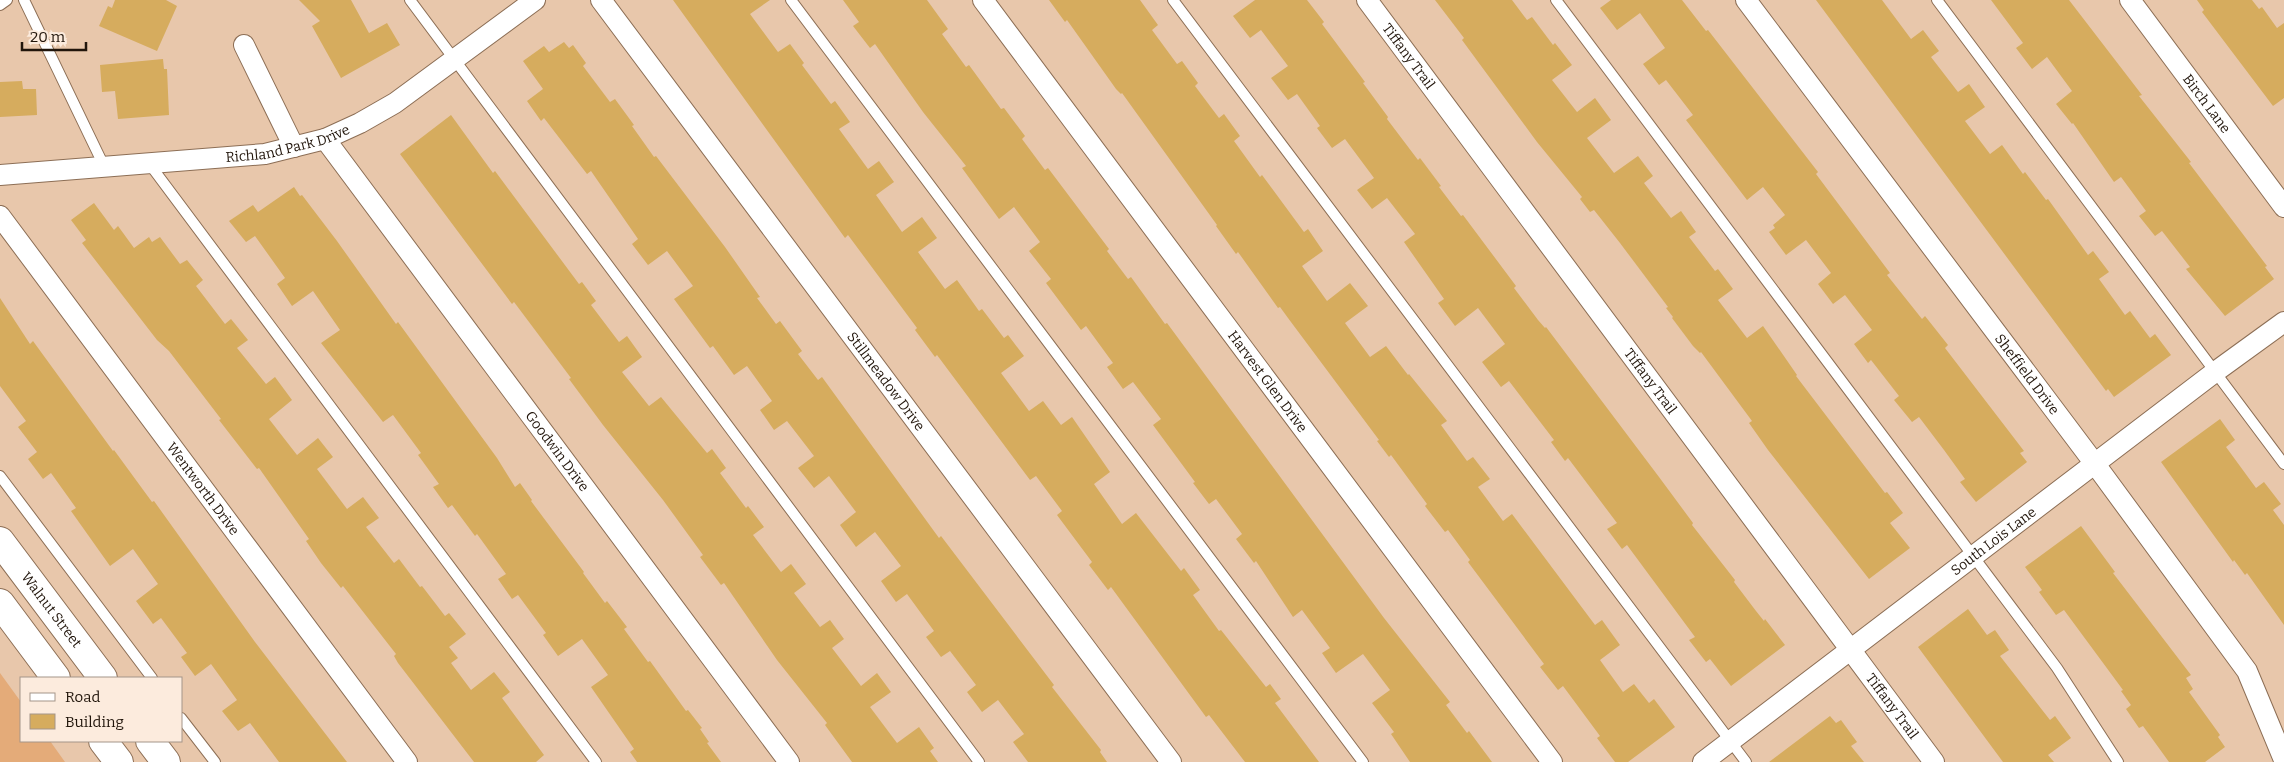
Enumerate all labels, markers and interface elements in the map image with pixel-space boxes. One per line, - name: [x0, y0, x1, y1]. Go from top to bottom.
- scale bar: [22, 20, 86, 52]
- street label: Tiffany Trail: [1379, 20, 1439, 92]
- text: 20 m: [30, 28, 66, 46]
- street label: Birch Lane: [2180, 71, 2234, 136]
- street label: Richland Park Drive: [225, 120, 352, 166]
- street label: Harvest Glen Drive: [1224, 327, 1311, 436]
- street label: Stillmeadow Drive: [844, 328, 929, 434]
- street label: Sheffield Drive: [1992, 330, 2063, 418]
- street label: Tiffany Trail: [1621, 345, 1680, 417]
- street label: Goodwin Drive: [522, 407, 593, 495]
- street label: Wentworth Drive: [163, 439, 243, 538]
- street label: South Lois Lane: [1947, 503, 2039, 579]
- street label: Walnut Street: [18, 569, 85, 651]
- street label: Tiffany Trail: [1862, 670, 1922, 742]
- legend: [20, 677, 182, 742]
- text: Road: [65, 688, 100, 706]
- text: Building: [65, 713, 124, 731]

